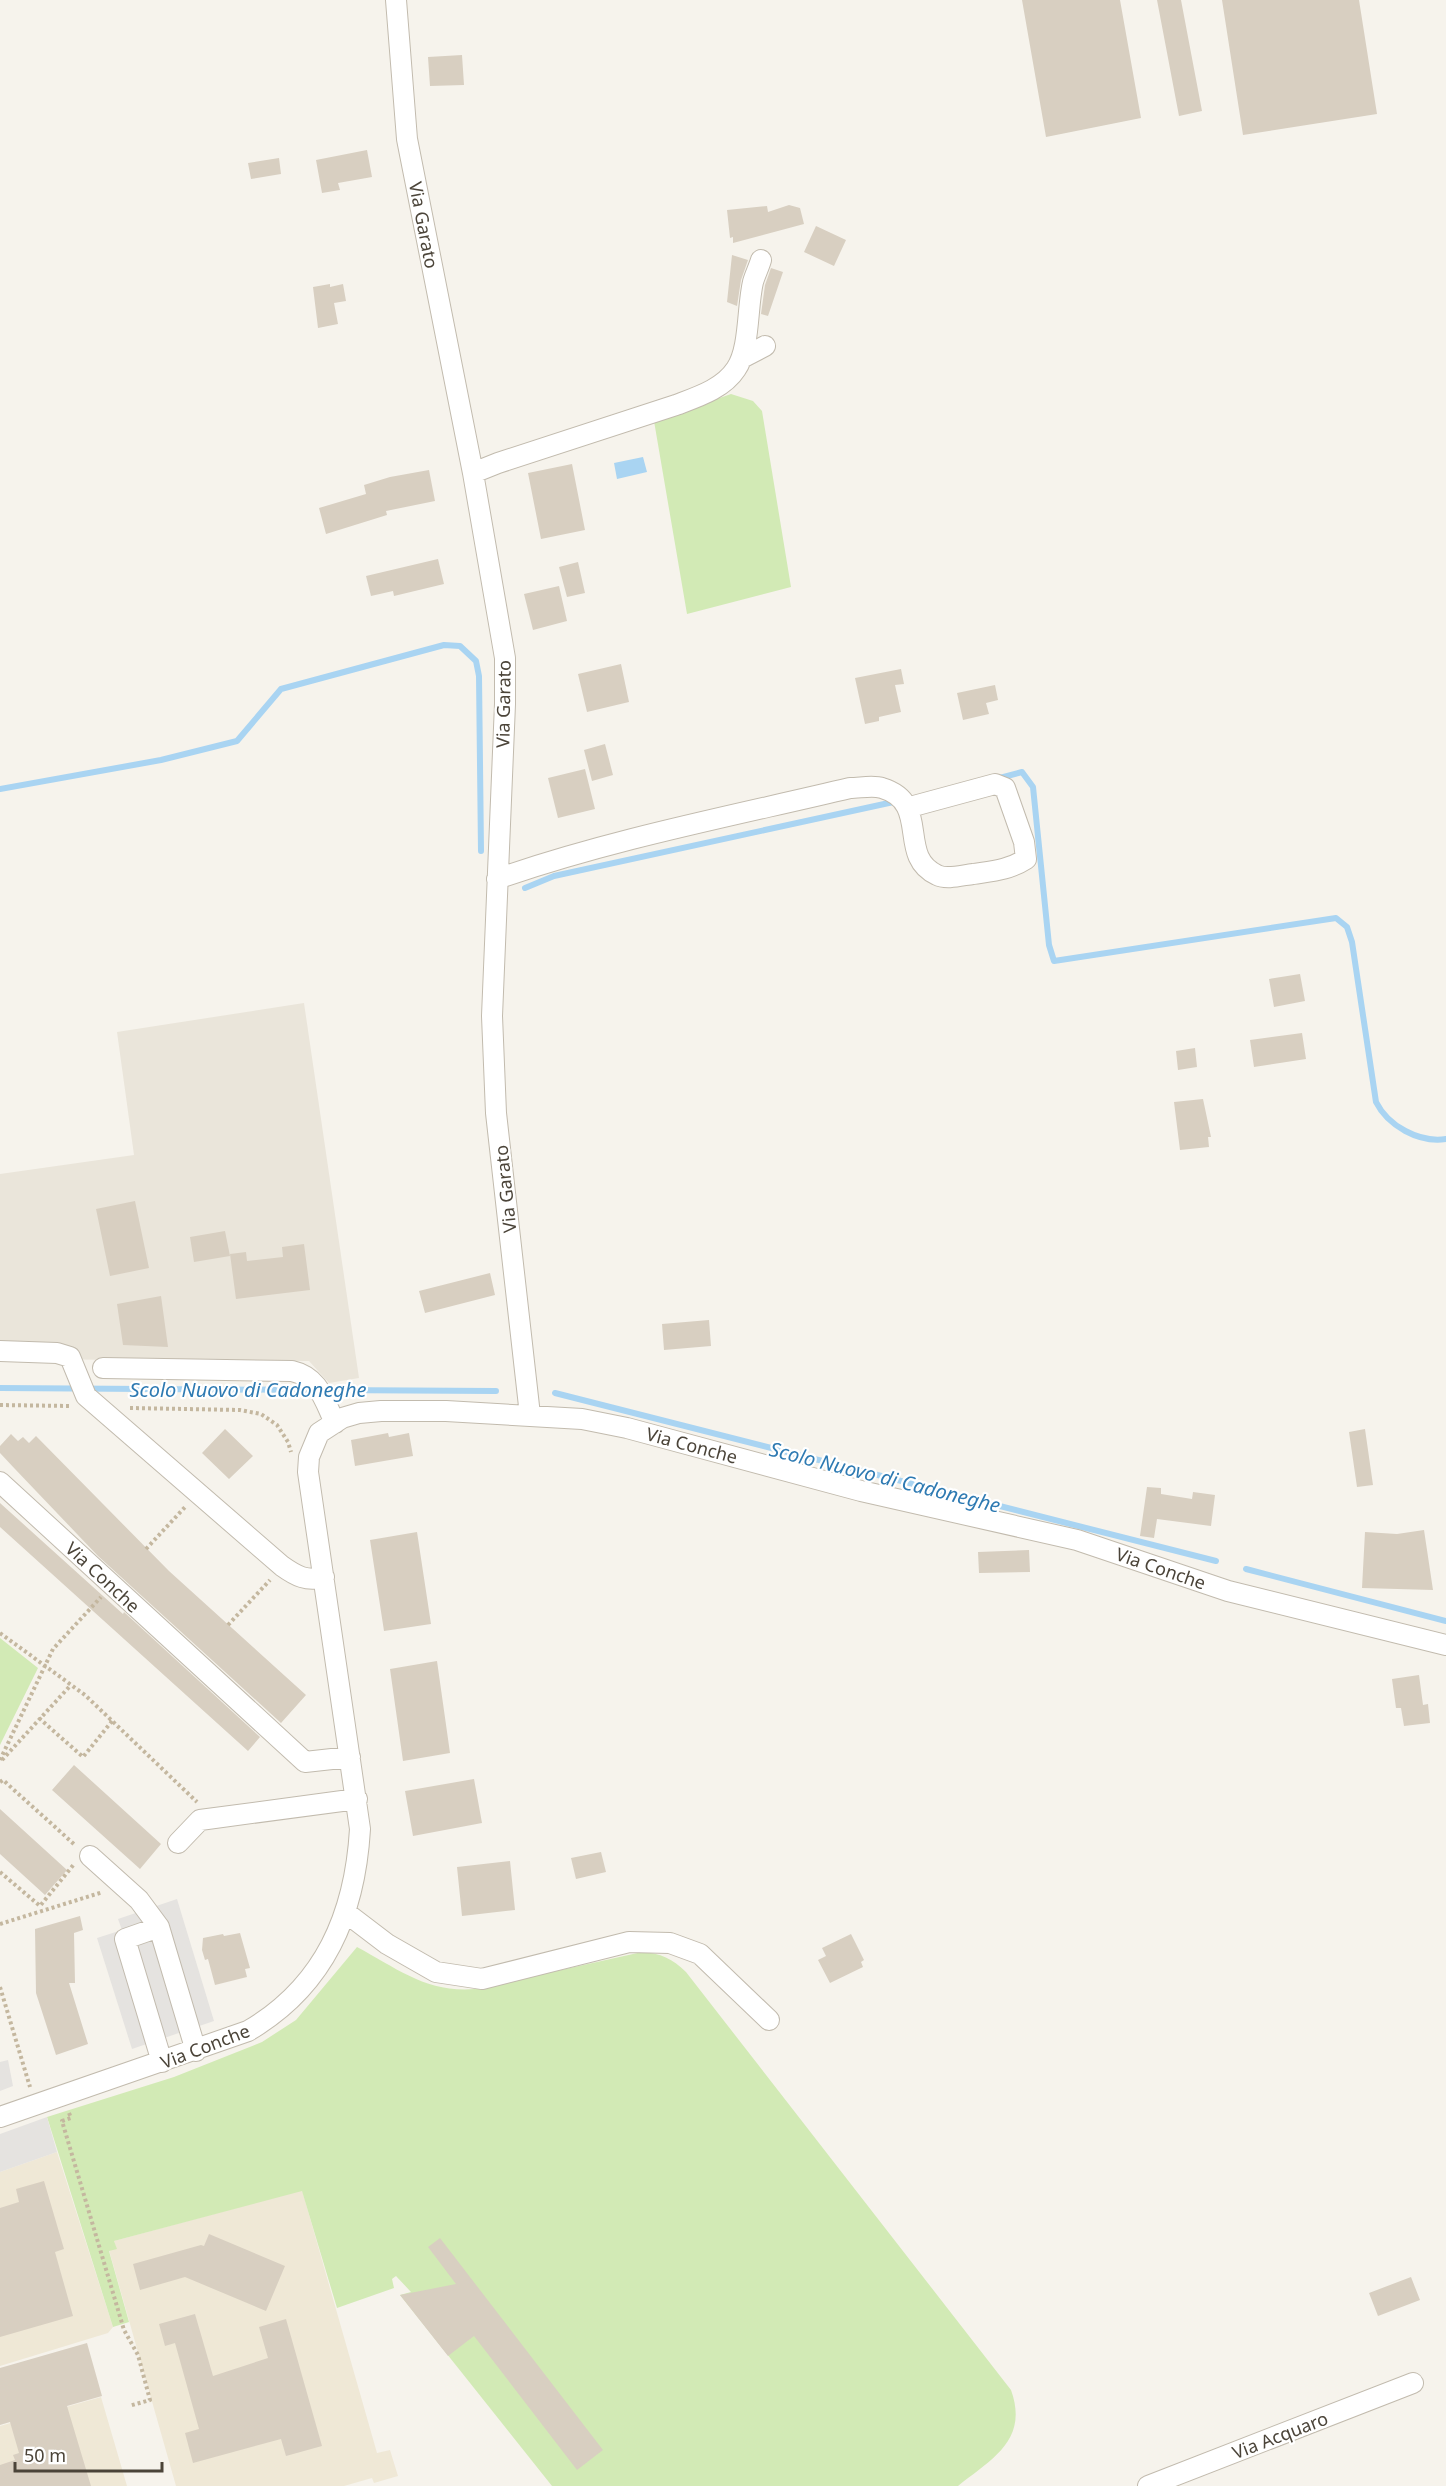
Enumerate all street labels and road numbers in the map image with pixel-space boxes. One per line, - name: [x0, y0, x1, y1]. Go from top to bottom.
- street label: Via Garato: [404, 180, 444, 270]
- street label: Via Garato: [490, 660, 516, 748]
- street label: Via Garato: [488, 1144, 522, 1234]
- street label: Via Conche: [644, 1421, 740, 1469]
- street label: Via Conche: [61, 1536, 145, 1618]
- street label: Via Conche: [1113, 1541, 1209, 1595]
- street label: Via Conche: [157, 2018, 253, 2074]
- street label: Via Acquaro: [1229, 2406, 1331, 2464]

